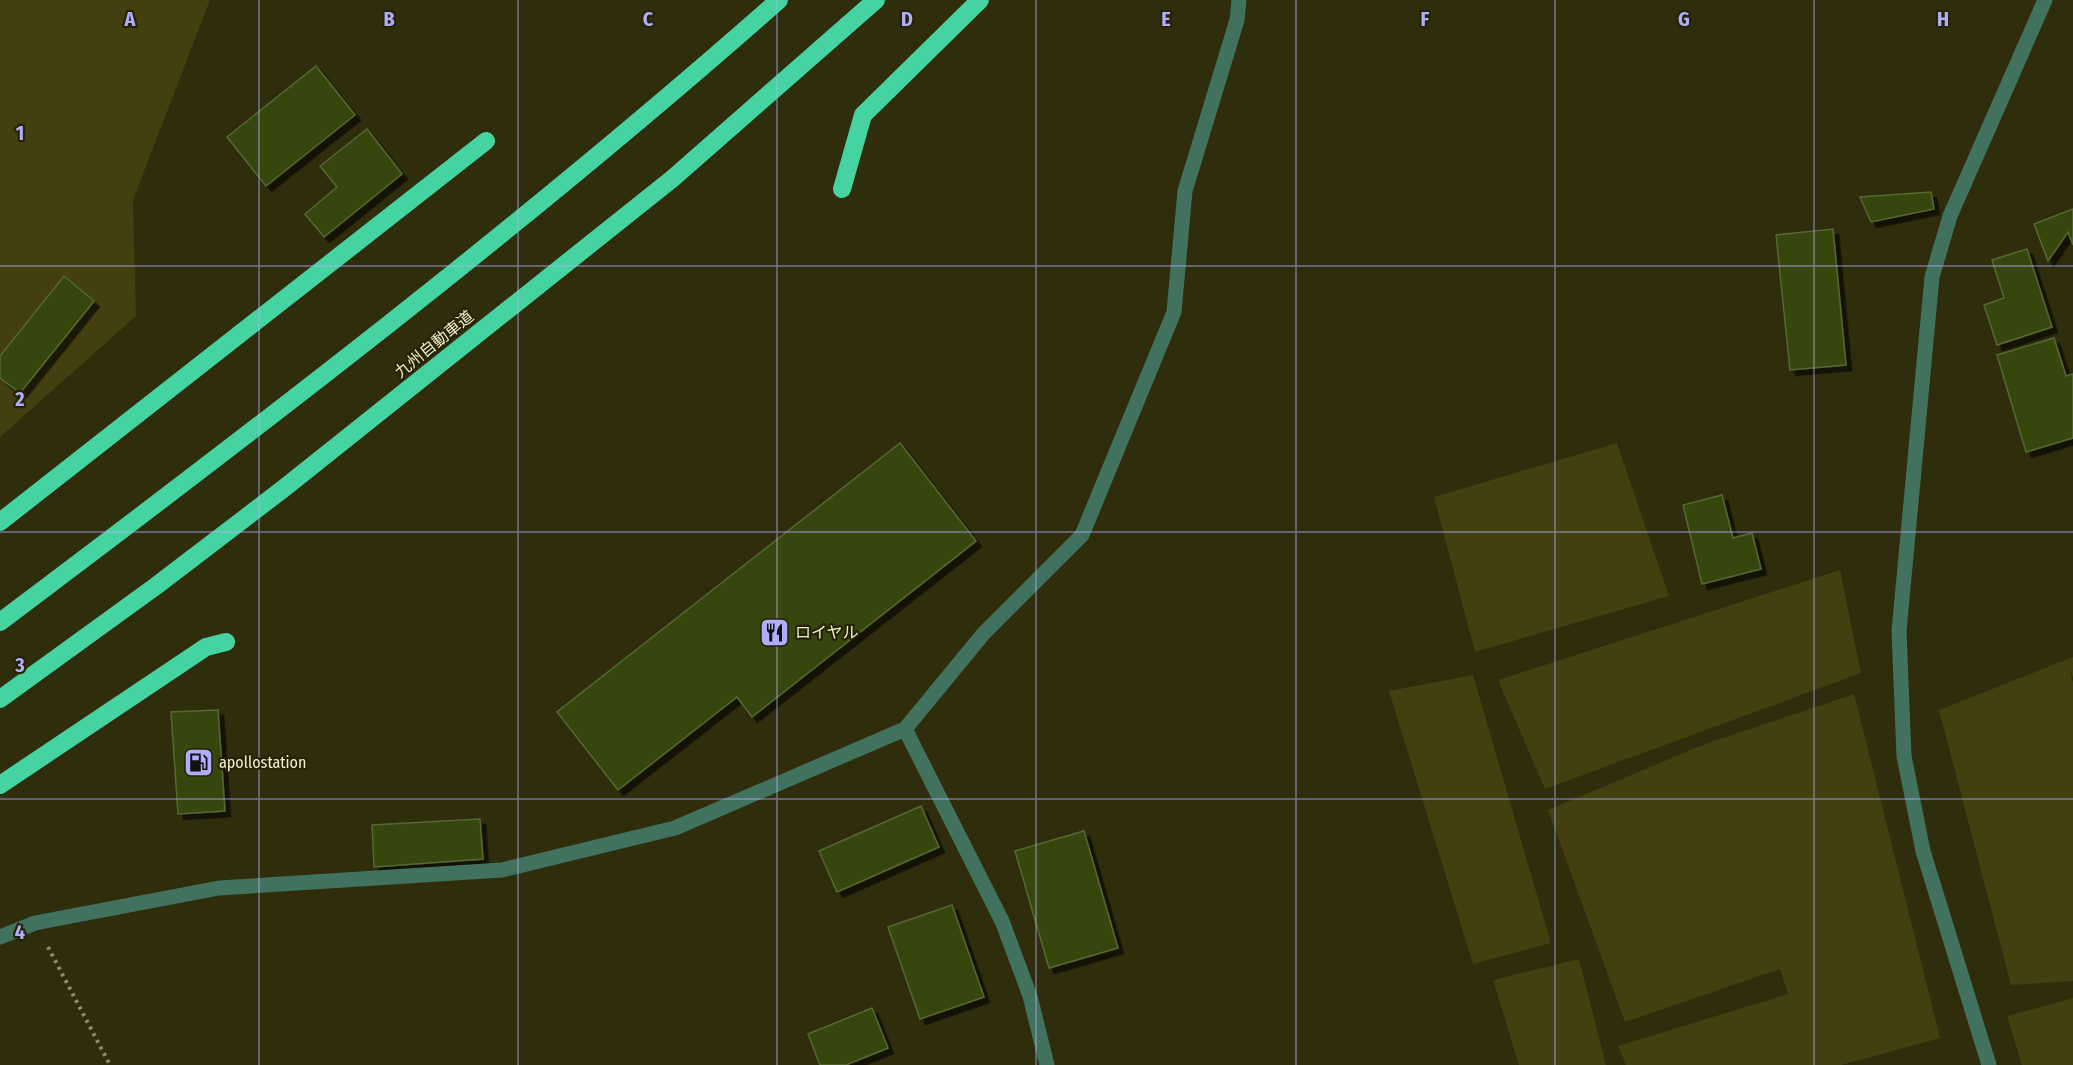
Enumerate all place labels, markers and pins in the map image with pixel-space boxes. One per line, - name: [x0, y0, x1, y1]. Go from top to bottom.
- restaurant icon: ロイヤル: [758, 616, 790, 648]
- place label: ロイヤル: [795, 623, 859, 642]
- fuel station icon: apollostation: [182, 746, 214, 778]
- place label: apollostation: [219, 753, 306, 772]

